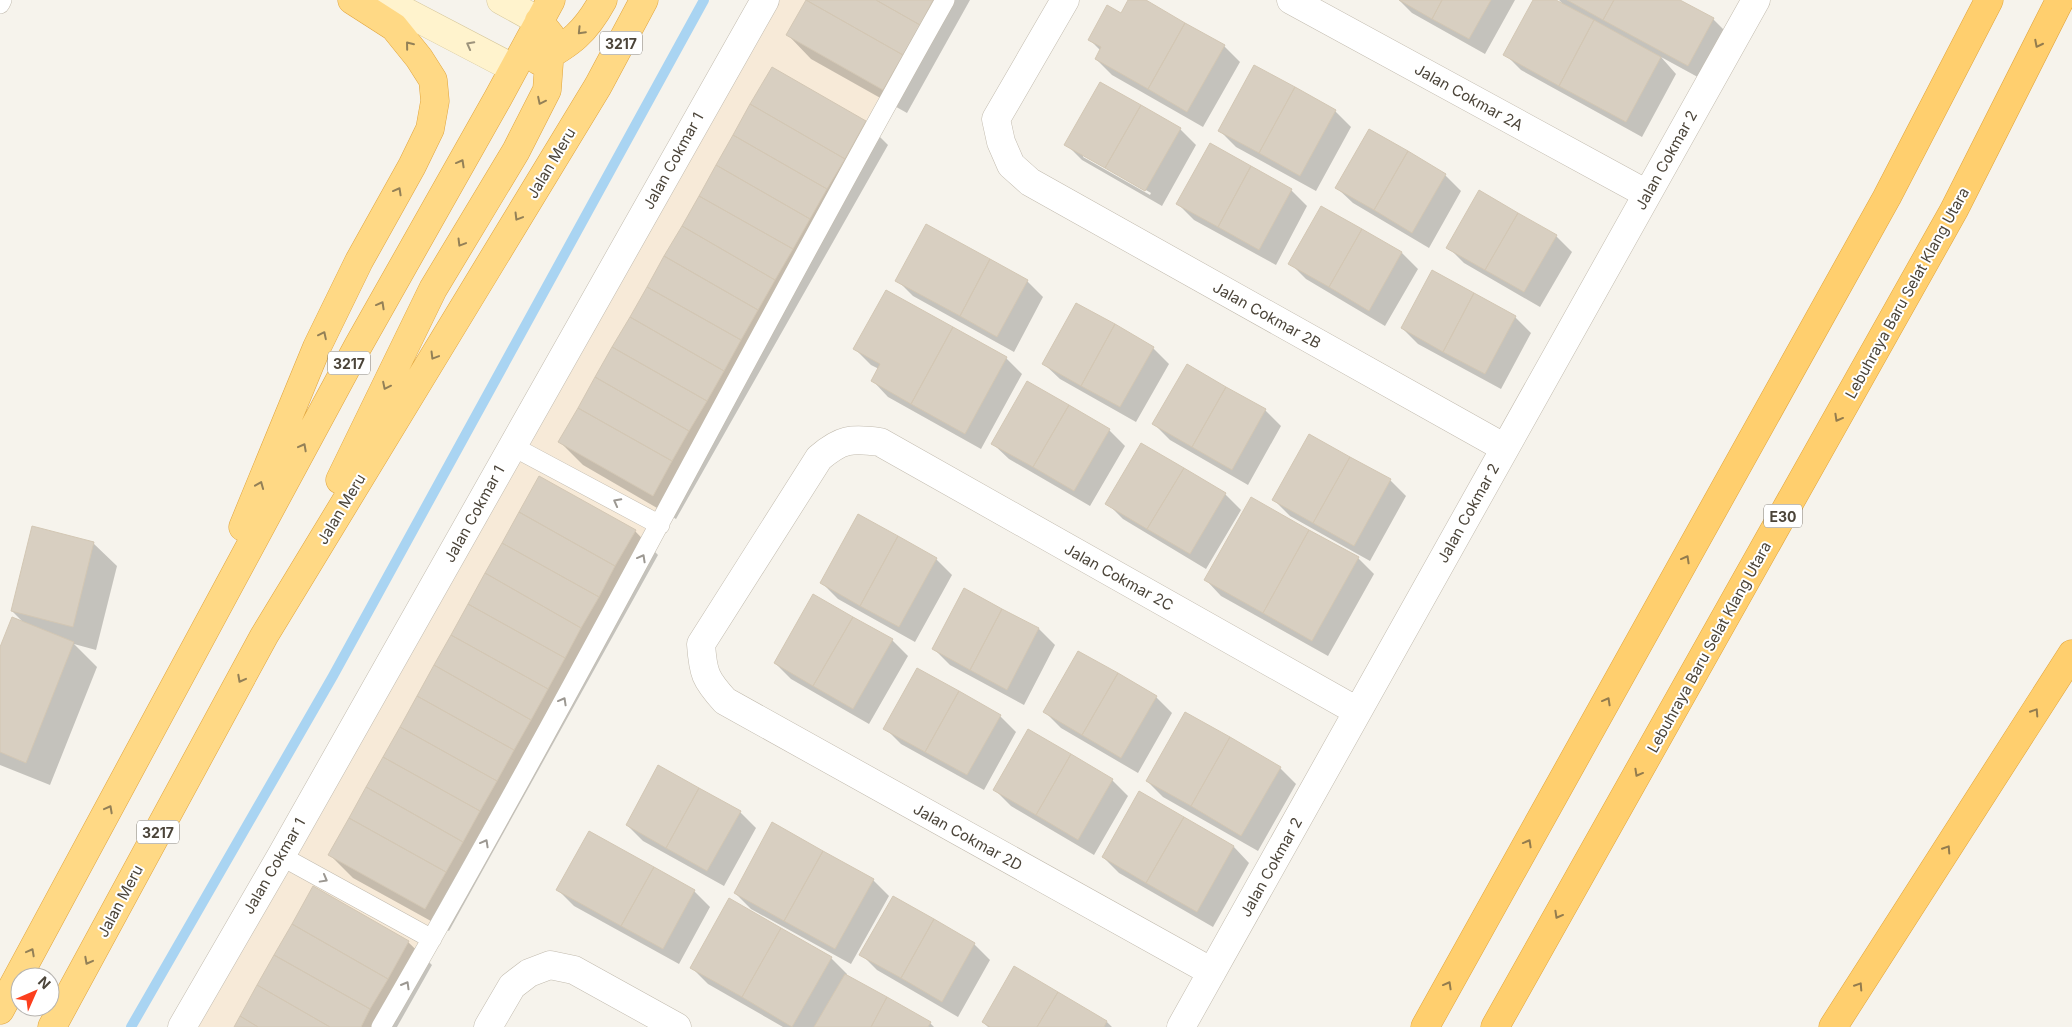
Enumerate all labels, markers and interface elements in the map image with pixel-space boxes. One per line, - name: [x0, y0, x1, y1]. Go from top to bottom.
- one-way arrow: [578, 26, 587, 35]
- road number: 3217: [600, 32, 642, 54]
- one-way arrow: [2034, 38, 2044, 47]
- one-way arrow: [406, 42, 414, 51]
- one-way arrow: [466, 42, 475, 52]
- street label: Jalan Cokmar 2A: [1411, 59, 1527, 135]
- one-way arrow: [537, 96, 547, 105]
- street label: Jalan Cokmar 2: [1631, 107, 1701, 213]
- street label: Jalan Cokmar 1: [639, 109, 707, 213]
- street label: Jalan Meru: [523, 124, 579, 202]
- one-way arrow: [455, 160, 465, 169]
- street label: Lebuhraya Baru Selat Klang Utara: [1841, 184, 1973, 402]
- one-way arrow: [392, 187, 402, 196]
- one-way arrow: [515, 211, 524, 221]
- one-way arrow: [458, 237, 467, 246]
- street label: Jalan Cokmar 2B: [1210, 277, 1324, 353]
- one-way arrow: [375, 301, 385, 310]
- one-way arrow: [316, 331, 327, 340]
- one-way arrow: [430, 350, 440, 359]
- road number: 3217: [328, 352, 370, 374]
- one-way arrow: [382, 381, 392, 390]
- one-way arrow: [1834, 413, 1844, 422]
- one-way arrow: [297, 444, 307, 453]
- street label: Jalan Cokmar 2: [1433, 460, 1503, 566]
- street label: Jalan Cokmar 1: [440, 462, 508, 566]
- street label: Jalan Meru: [313, 470, 369, 548]
- one-way arrow: [254, 481, 265, 490]
- one-way arrow: [613, 498, 622, 508]
- road number: E30: [1764, 504, 1802, 528]
- street label: Lebuhraya Baru Selat Klang Utara: [1643, 538, 1775, 756]
- street label: Jalan Cokmar 2C: [1061, 539, 1177, 615]
- one-way arrow: [635, 555, 645, 564]
- one-way arrow: [1680, 555, 1690, 564]
- one-way arrow: [237, 674, 247, 683]
- one-way arrow: [557, 697, 567, 706]
- one-way arrow: [1601, 697, 1611, 706]
- one-way arrow: [2028, 709, 2038, 718]
- one-way arrow: [1634, 768, 1644, 777]
- street label: Jalan Cokmar 2D: [910, 799, 1026, 875]
- one-way arrow: [102, 805, 112, 814]
- street label: Jalan Cokmar 2: [1236, 814, 1306, 920]
- street label: Jalan Cokmar 1: [239, 815, 309, 917]
- road number: 3217: [137, 820, 179, 844]
- one-way arrow: [479, 839, 489, 848]
- one-way arrow: [1522, 839, 1532, 848]
- one-way arrow: [1941, 845, 1950, 855]
- street label: Jalan Meru: [93, 862, 147, 940]
- one-way arrow: [318, 873, 327, 883]
- one-way arrow: [1555, 910, 1565, 919]
- one-way arrow: [25, 948, 35, 957]
- one-way arrow: [84, 955, 94, 964]
- north arrow: [10, 967, 60, 1017]
- text: N: [35, 973, 54, 992]
- one-way arrow: [399, 981, 409, 990]
- one-way arrow: [1442, 981, 1452, 990]
- one-way arrow: [1853, 982, 1863, 991]

